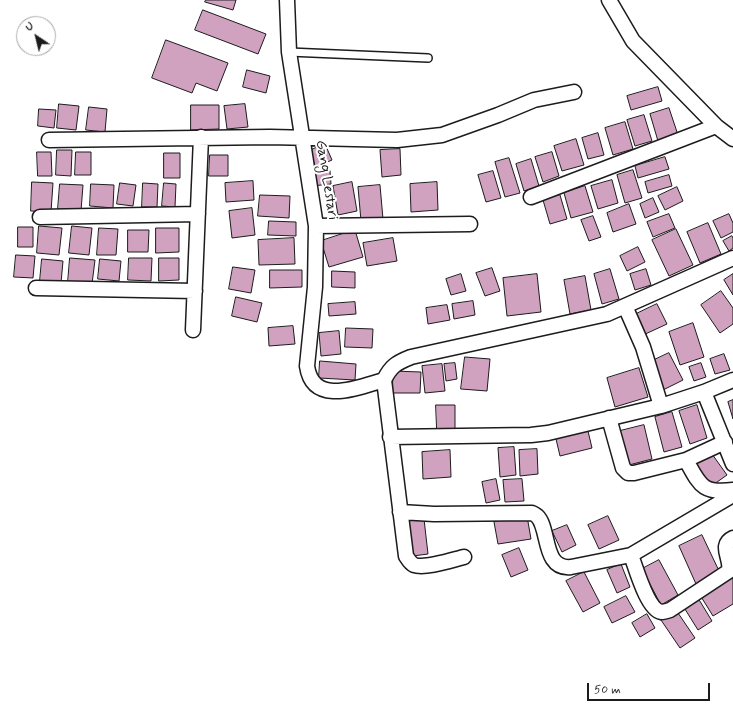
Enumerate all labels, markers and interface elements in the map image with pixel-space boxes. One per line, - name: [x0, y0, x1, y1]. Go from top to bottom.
- north arrow: [16, 16, 56, 56]
- text: U: [23, 19, 37, 35]
- street label: Gang Lestari: [311, 139, 341, 221]
- scale bar: [589, 675, 712, 701]
- text: 50 m: [594, 682, 621, 698]

